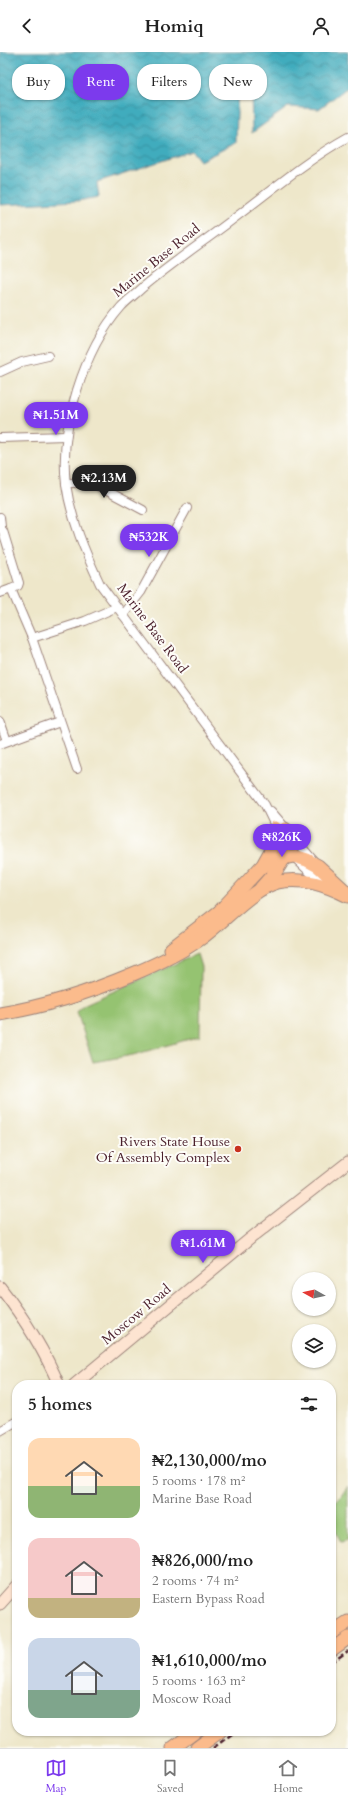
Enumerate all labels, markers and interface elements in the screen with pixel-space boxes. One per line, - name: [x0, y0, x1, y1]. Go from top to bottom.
- text: Homiq: [145, 14, 203, 39]
- icon: back: [16, 15, 38, 37]
- icon: person: [310, 15, 332, 37]
- chip: Buy: [12, 64, 65, 100]
- chip: Rent: [73, 64, 129, 100]
- chip: Filters: [137, 64, 201, 100]
- chip: New: [209, 64, 267, 100]
- street label: Marine Base Road: [109, 219, 204, 302]
- pin: ₦1.51M: [23, 402, 89, 436]
- text: ₦1.51M: [33, 406, 79, 424]
- pin: ₦2.13M: [71, 465, 137, 499]
- text: ₦2.13M: [81, 469, 127, 487]
- pin: ₦532K: [121, 524, 177, 558]
- text: ₦532K: [129, 528, 169, 546]
- street label: Marine Base Road: [113, 580, 193, 677]
- pin: ₦826K: [254, 824, 310, 858]
- text: ₦826K: [262, 828, 302, 846]
- place label: Rivers State House Of Assembly Complex: [96, 1132, 230, 1167]
- marker: Rivers State House Of Assembly Complex: [233, 1144, 243, 1154]
- pin: ₦1.61M: [170, 1230, 236, 1264]
- text: ₦1.61M: [180, 1234, 226, 1252]
- north arrow: [292, 1272, 336, 1316]
- map controls: [292, 1272, 336, 1368]
- street label: Moscow Road: [98, 1279, 175, 1349]
- button: layers: [292, 1324, 336, 1368]
- text: 5 homes: [28, 1393, 92, 1416]
- icon: filters: [298, 1393, 320, 1415]
- text: ₦2,130,000/mo: [152, 1449, 267, 1472]
- icon: home: [60, 1454, 108, 1502]
- text: 5 rooms · 178 m²: [152, 1472, 245, 1490]
- text: Marine Base Road: [152, 1490, 252, 1508]
- text: ₦826,000/mo: [152, 1549, 253, 1572]
- icon: home: [60, 1554, 108, 1602]
- text: 2 rooms · 74 m²: [152, 1572, 239, 1590]
- text: Eastern Bypass Road: [152, 1590, 265, 1608]
- text: ₦1,610,000/mo: [152, 1649, 267, 1672]
- icon: home: [60, 1654, 108, 1702]
- text: 5 rooms · 163 m²: [152, 1672, 245, 1690]
- text: Moscow Road: [152, 1690, 231, 1708]
- tab: Map: [45, 1757, 67, 1796]
- tab: Saved: [157, 1757, 184, 1796]
- tab: Home: [274, 1757, 303, 1796]

